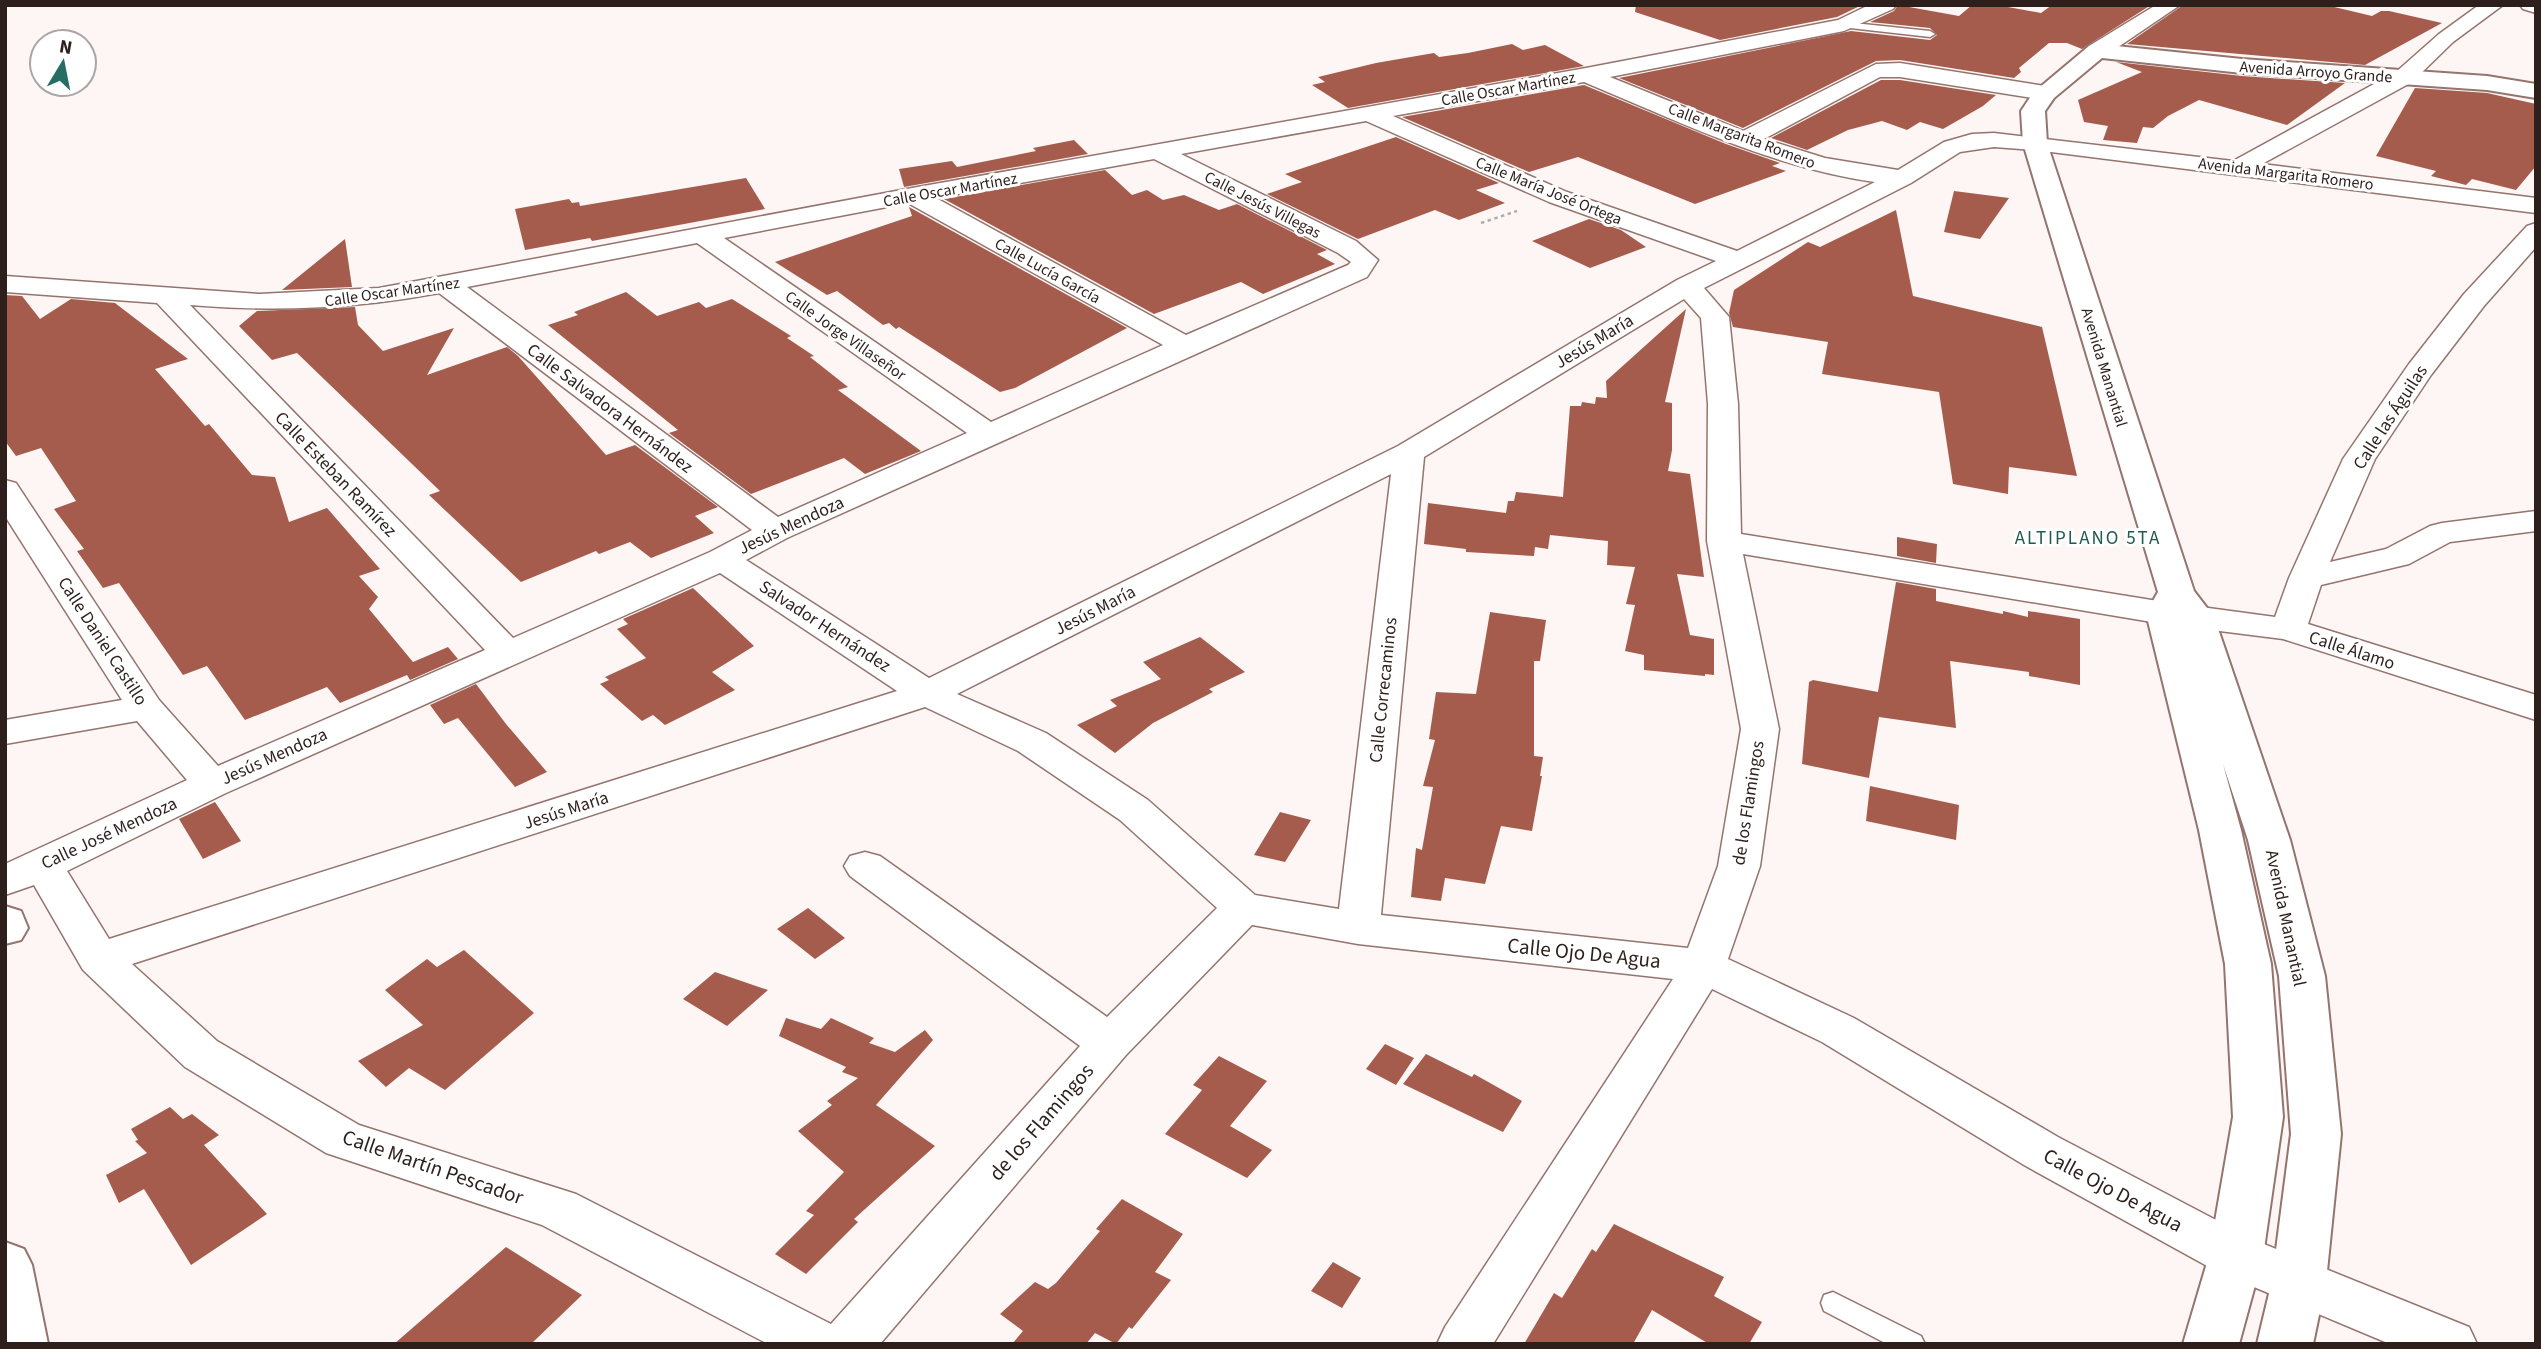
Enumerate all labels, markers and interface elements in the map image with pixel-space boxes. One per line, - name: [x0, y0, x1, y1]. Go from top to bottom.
- north arrow: [28, 28, 98, 98]
- text: N: [57, 33, 74, 62]
- street label: Avenida Arroyo Grande: [2239, 56, 2393, 88]
- street label: Calle Oscar Martínez: [1439, 66, 1577, 112]
- street label: Calle Margarita Romero: [1665, 98, 1818, 174]
- street label: Calle María José Ortega: [1472, 151, 1625, 230]
- street label: Avenida Margarita Romero: [2197, 152, 2375, 196]
- street label: Calle Jesús Villegas: [1200, 166, 1325, 244]
- street label: Calle Oscar Martínez: [881, 167, 1019, 213]
- street label: Calle Lucía García: [991, 233, 1104, 309]
- street label: Calle Oscar Martínez: [323, 272, 461, 312]
- street label: Calle Jorge Villaseñor: [780, 286, 911, 386]
- street label: Avenida Manantial: [2075, 305, 2133, 430]
- street label: Jesús María: [1550, 308, 1638, 375]
- street label: Calle Salvadora Hernández: [522, 338, 698, 479]
- street label: Calle las Águilas: [2347, 360, 2434, 474]
- street label: Calle Esteban Ramírez: [269, 406, 403, 543]
- street label: Jesús Mendoza: [734, 490, 848, 561]
- district label: ALTIPLANO 5TA: [2015, 525, 2161, 552]
- street label: Calle Daniel Castillo: [52, 572, 154, 710]
- street label: Salvador Hernández: [754, 574, 896, 679]
- street label: Jesús María: [1050, 579, 1140, 642]
- street label: Calle Correcaminos: [1363, 616, 1404, 764]
- street label: Calle Álamo: [2306, 625, 2398, 676]
- street label: Jesús Mendoza: [217, 722, 331, 791]
- street label: de los Flamingos: [1726, 739, 1771, 867]
- street label: Jesús María: [520, 785, 612, 836]
- street label: Calle José Mendoza: [37, 791, 181, 876]
- street label: Avenida Manantial: [2259, 848, 2312, 989]
- street label: Calle Ojo De Agua: [1506, 930, 1662, 976]
- street label: de los Flamingos: [982, 1057, 1101, 1187]
- street label: Calle Martín Pescador: [338, 1122, 528, 1212]
- street label: Calle Ojo De Agua: [2038, 1141, 2188, 1239]

